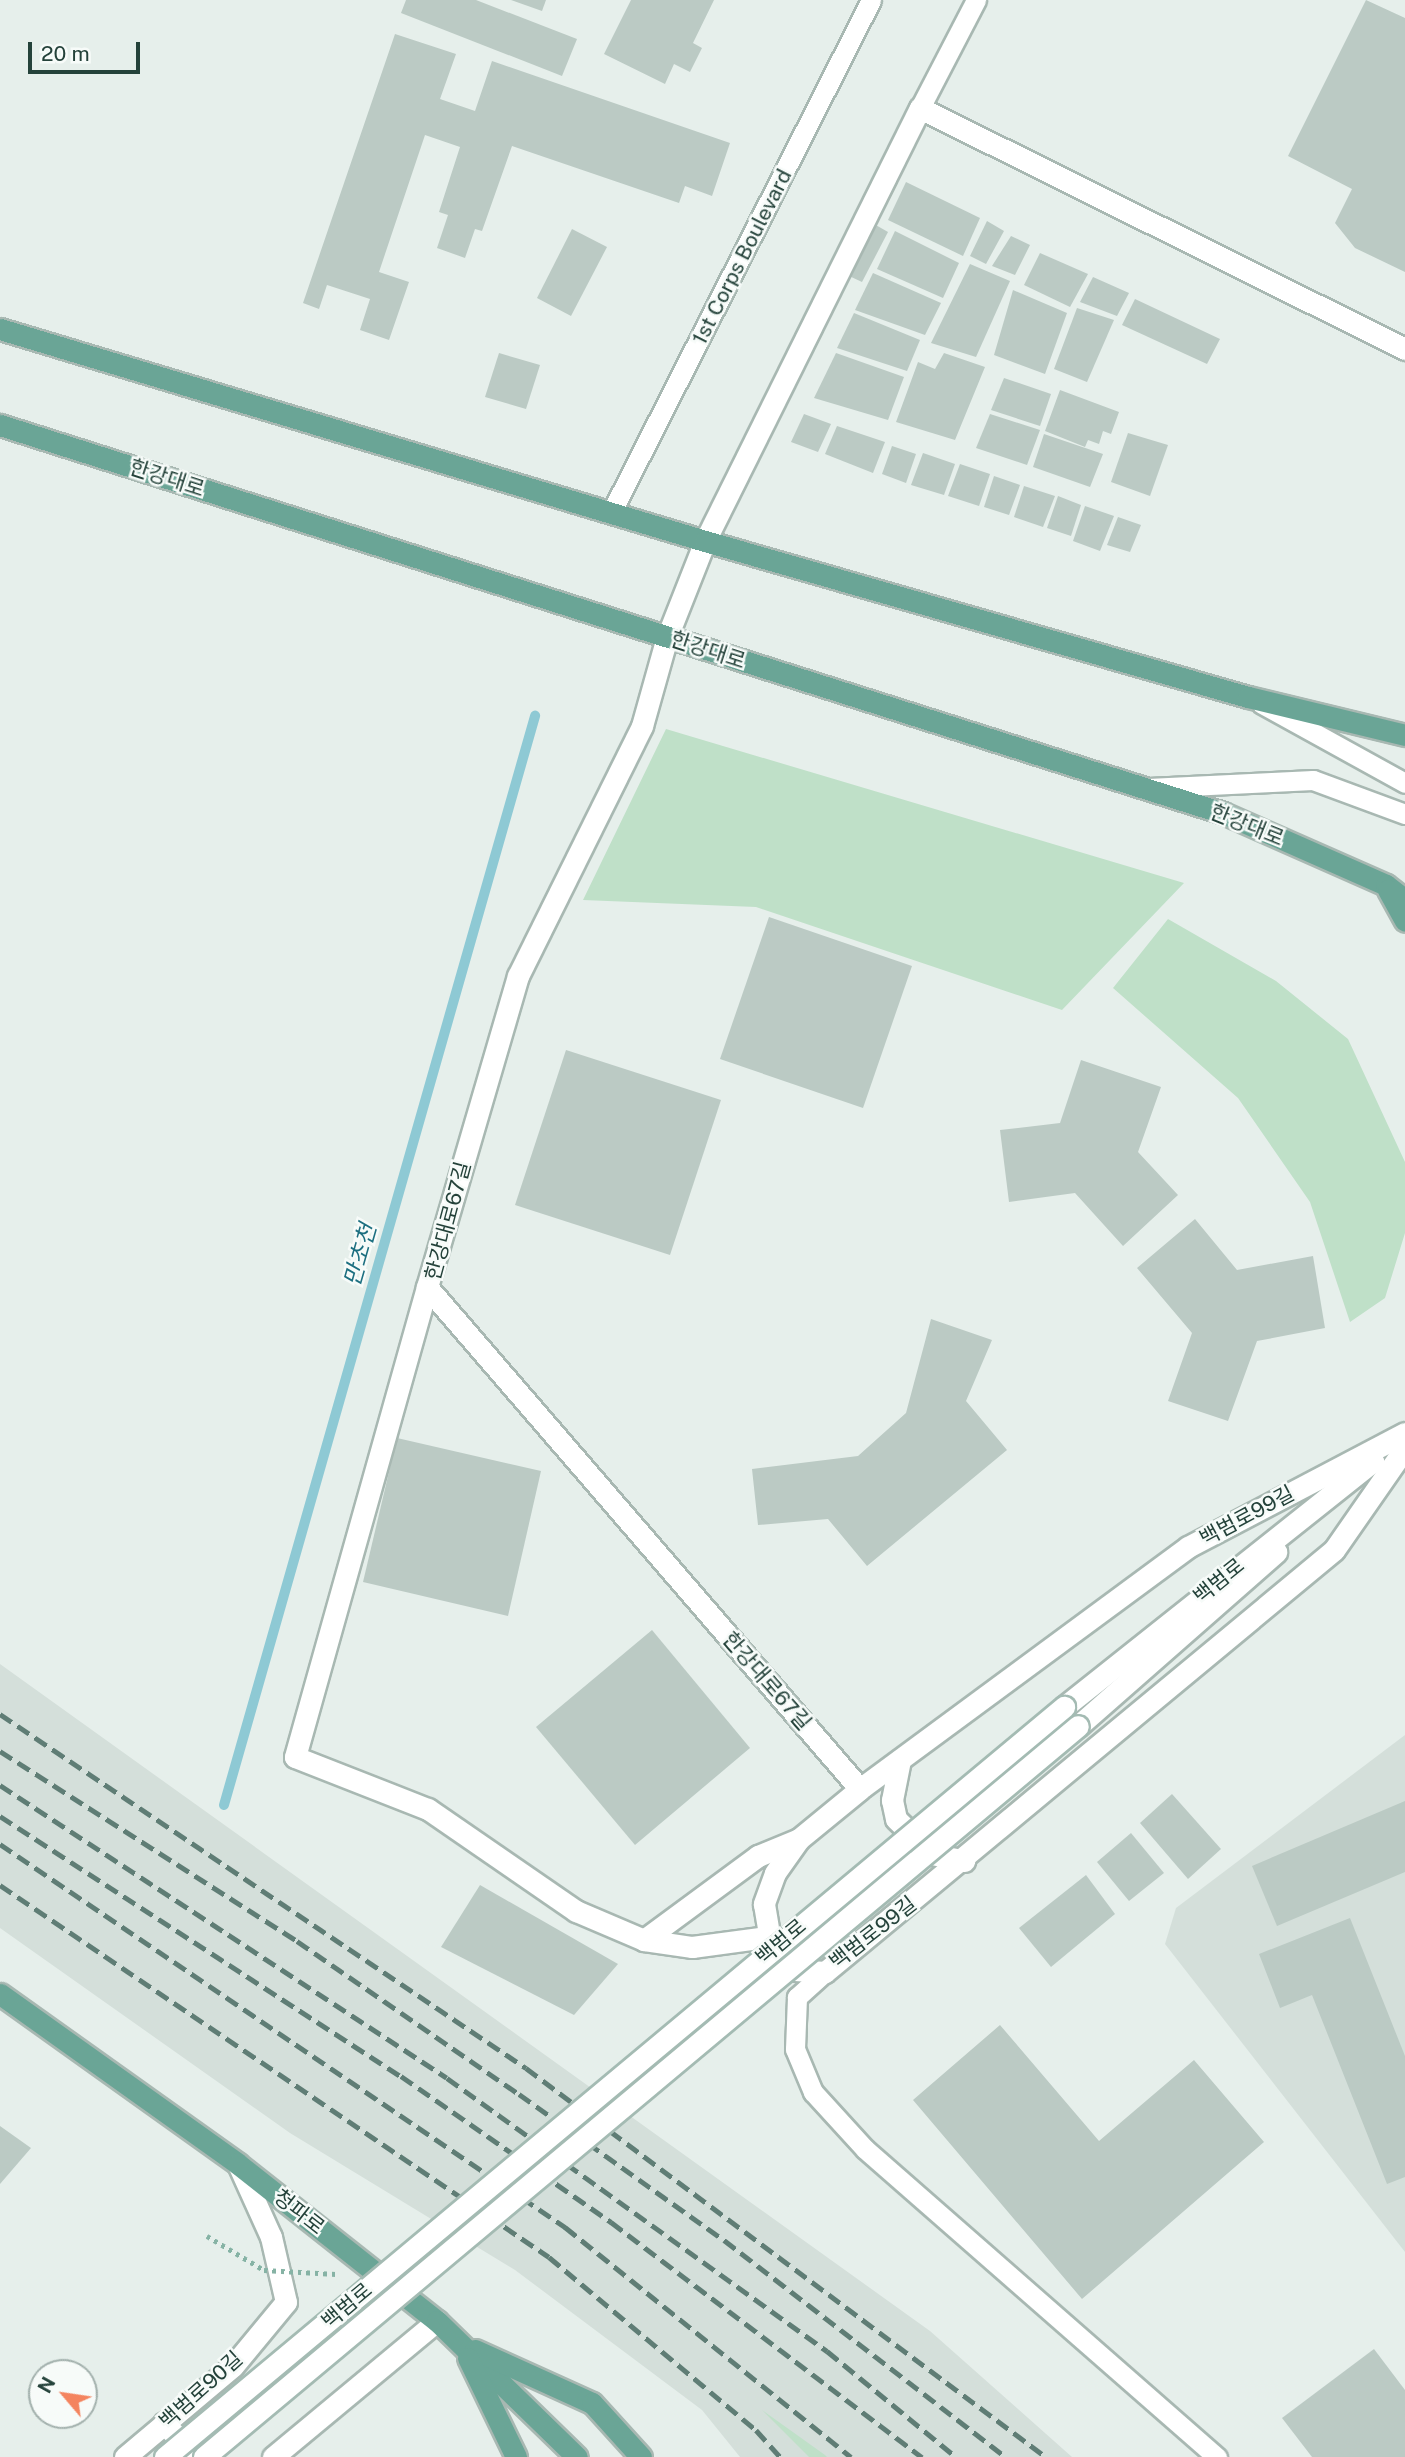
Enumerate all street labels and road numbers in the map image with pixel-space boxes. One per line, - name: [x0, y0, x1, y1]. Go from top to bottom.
- street label: 1st Corps Boulevard: [687, 165, 797, 349]
- street label: 한강대로: [126, 454, 208, 502]
- street label: 한강대로: [667, 626, 749, 674]
- street label: 한강대로: [1206, 799, 1288, 851]
- street label: 한강대로67길: [420, 1159, 476, 1283]
- street label: 백범로99길: [1195, 1481, 1299, 1551]
- street label: 백범로: [1189, 1553, 1249, 1609]
- street label: 한강대로67길: [718, 1627, 816, 1735]
- street label: 백범로99길: [825, 1891, 921, 1975]
- street label: 백범로: [751, 1914, 811, 1970]
- street label: 청파로: [268, 2184, 330, 2240]
- street label: 백범로: [317, 2278, 377, 2334]
- street label: 백범로90길: [154, 2346, 248, 2434]

